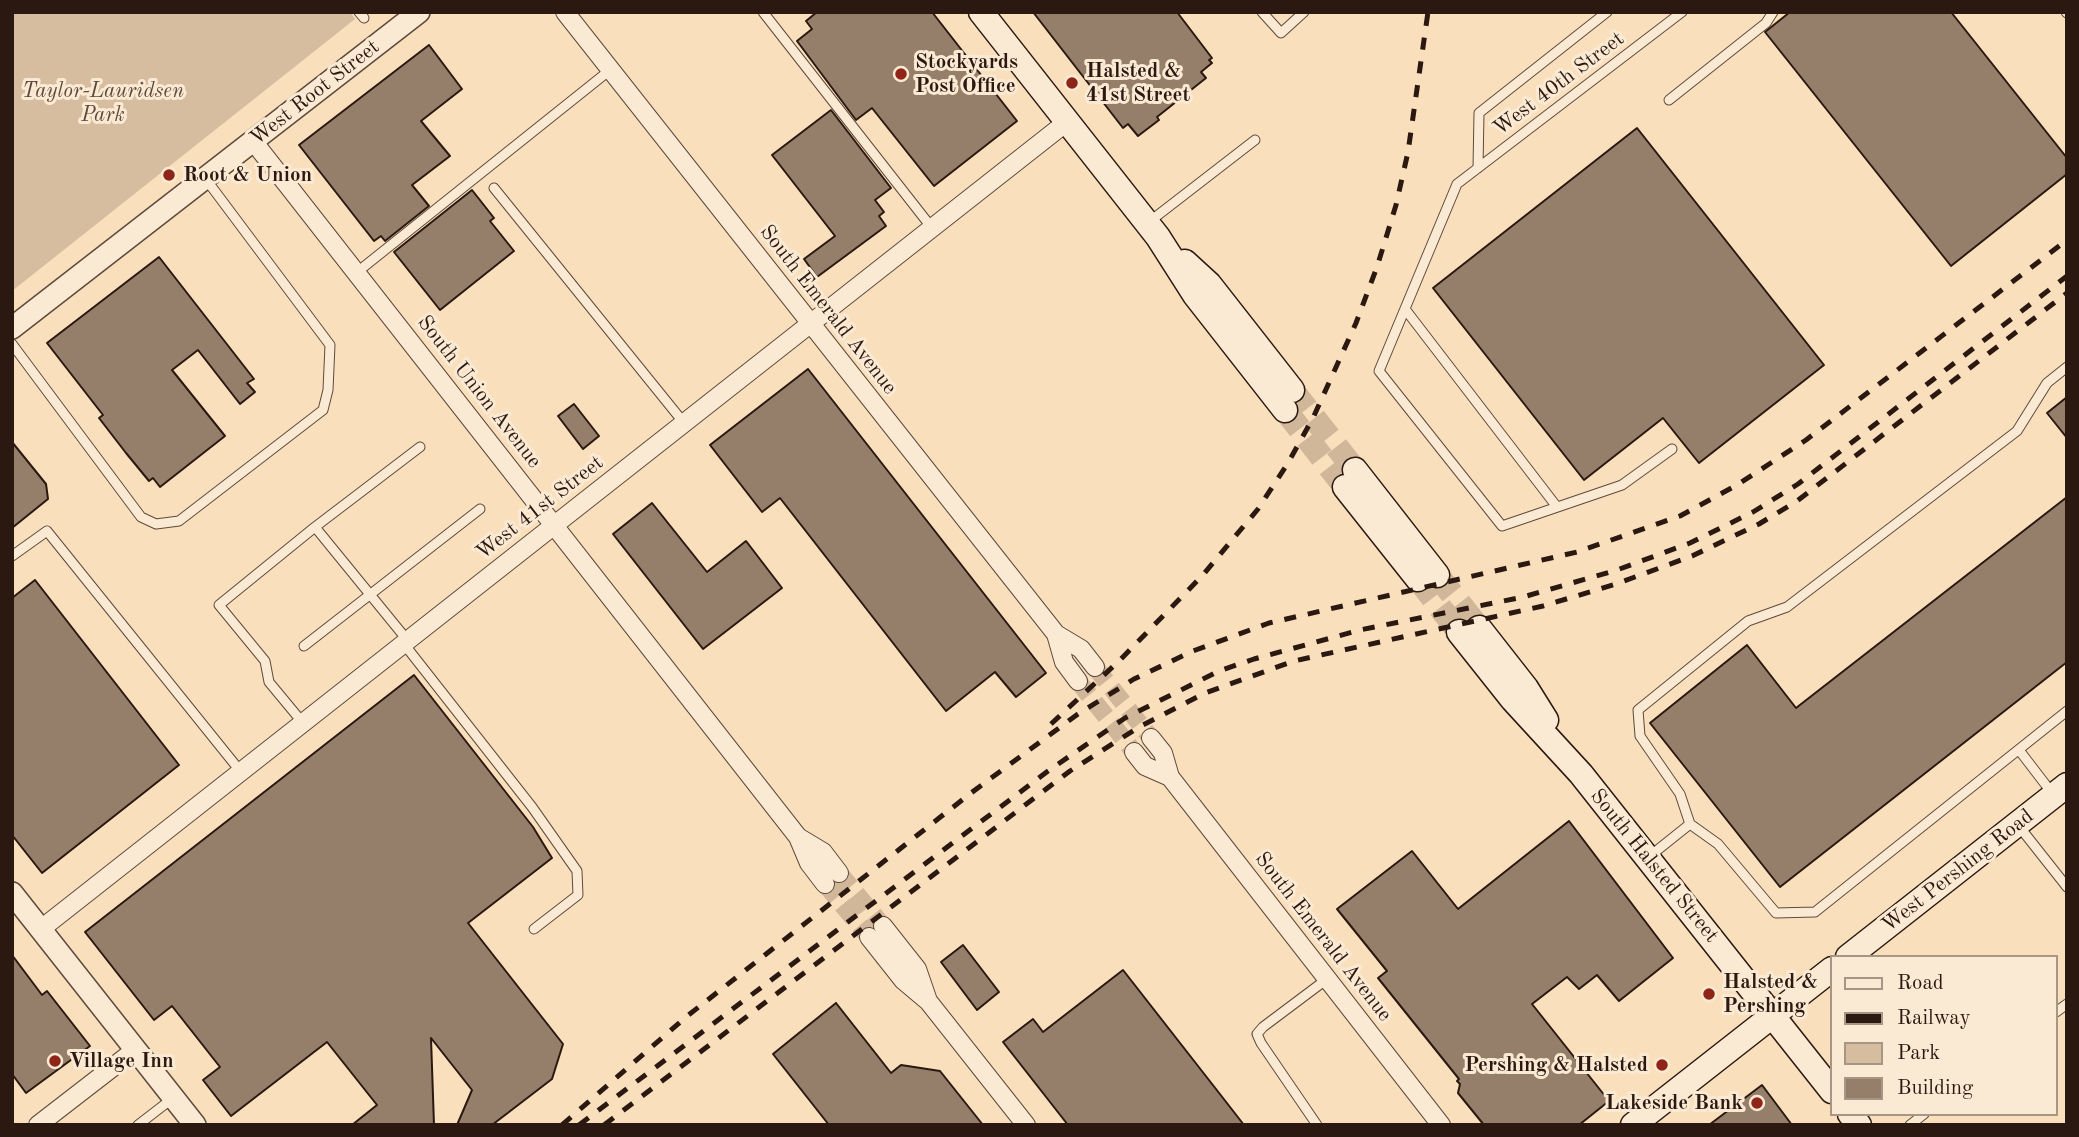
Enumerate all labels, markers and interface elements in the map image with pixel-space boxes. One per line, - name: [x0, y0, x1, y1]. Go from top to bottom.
- street label: West 40th Street: [1489, 27, 1629, 141]
- street label: West Root Street: [245, 35, 385, 151]
- place label: Stockyards Post Office: [915, 49, 1018, 99]
- place label: Halsted & 41st Street: [1086, 58, 1190, 108]
- marker: Stockyards Post Office: [893, 66, 909, 82]
- marker: Halsted & 41st Street: [1064, 75, 1080, 91]
- park label: Taylor-Lauridsen Park: [22, 78, 184, 128]
- place label: Root & Union: [183, 162, 312, 188]
- marker: Root & Union: [161, 167, 177, 183]
- street label: South Emerald Avenue: [754, 220, 902, 400]
- street label: South Union Avenue: [411, 311, 547, 473]
- street label: West 41st Street: [471, 450, 609, 566]
- street label: South Halsted Street: [1584, 784, 1724, 948]
- street label: West Pershing Road: [1877, 804, 2039, 938]
- street label: South Emerald Avenue: [1249, 847, 1397, 1027]
- legend: [1830, 955, 2058, 1116]
- place label: Halsted & Pershing: [1723, 969, 1818, 1019]
- text: Road: [1897, 973, 1944, 994]
- marker: Halsted & Pershing: [1701, 986, 1717, 1002]
- text: Railway: [1897, 1008, 1971, 1029]
- text: Park: [1897, 1043, 1940, 1064]
- place label: Village Inn: [69, 1048, 174, 1074]
- place label: Pershing & Halsted: [1464, 1052, 1648, 1078]
- marker: Village Inn: [47, 1053, 63, 1069]
- marker: Pershing & Halsted: [1654, 1057, 1670, 1073]
- text: Building: [1897, 1078, 1973, 1099]
- place label: Lakeside Bank: [1605, 1090, 1743, 1116]
- marker: Lakeside Bank: [1749, 1095, 1765, 1111]

